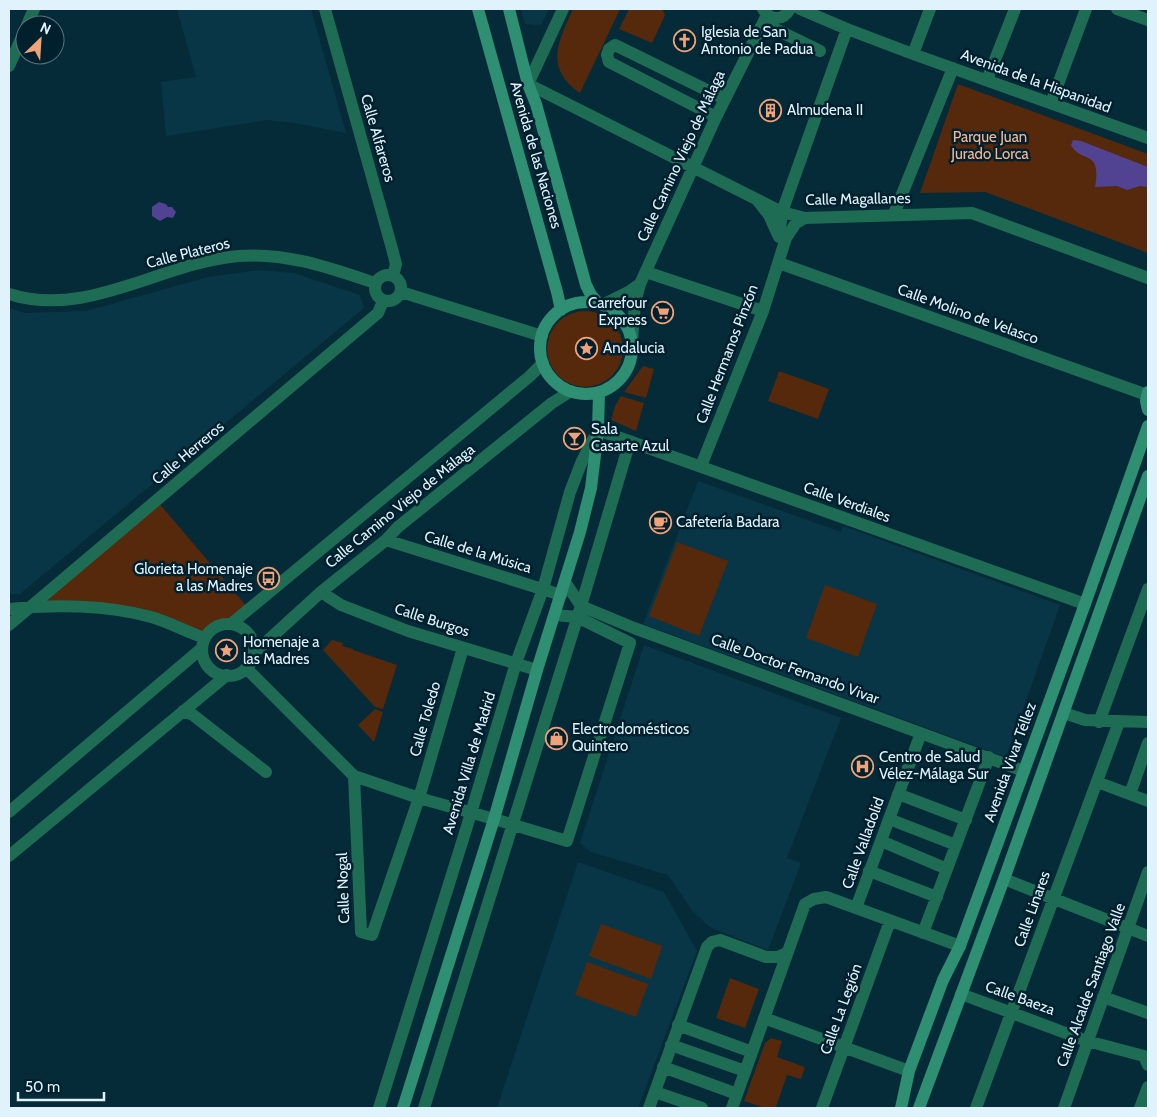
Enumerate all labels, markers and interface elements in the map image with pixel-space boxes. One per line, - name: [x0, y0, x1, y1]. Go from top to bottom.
- north arrow: [15, 15, 65, 65]
- text: N: [37, 18, 54, 38]
- place label: Iglesia de San Antonio de Padua: [701, 23, 814, 58]
- church icon: Iglesia de San Antonio de Padua: [673, 29, 697, 53]
- street label: Avenida de la Hispanidad: [958, 45, 1114, 117]
- street label: Calle Camino Viejo de Málaga: [633, 67, 729, 244]
- street label: Avenida de las Naciones: [506, 79, 566, 231]
- street label: Calle Alfareros: [357, 92, 399, 184]
- building icon: Almudena II: [759, 98, 783, 122]
- place label: Almudena II: [787, 101, 863, 119]
- park label: Parque Juan Jurado Lorca: [950, 128, 1030, 163]
- street label: Calle Magallanes: [805, 189, 911, 209]
- street label: Calle Plateros: [144, 234, 232, 272]
- street label: Calle Molino de Velasco: [895, 280, 1041, 348]
- street label: Calle Hermanos Pinzón: [692, 282, 762, 426]
- place label: Carrefour Express: [588, 294, 647, 329]
- supermarket icon: Carrefour Express: [651, 300, 675, 324]
- place icon: Andalucia: [575, 336, 599, 360]
- place label: Andalucia: [603, 339, 666, 357]
- street label: Calle Herreros: [148, 418, 228, 488]
- place label: Sala Casarte Azul: [591, 420, 670, 455]
- bar icon: Sala Casarte Azul: [563, 426, 587, 450]
- street label: Calle Camino Viejo de Málaga: [322, 440, 479, 572]
- street label: Calle Verdiales: [801, 478, 893, 526]
- cafe icon: Cafetería Badara: [648, 510, 672, 534]
- place label: Cafetería Badara: [676, 513, 780, 531]
- street label: Calle de la Música: [422, 527, 535, 577]
- place label: Glorieta Homenaje a las Madres: [134, 560, 253, 595]
- bus stop icon: Glorieta Homenaje a las Madres: [257, 566, 281, 590]
- street label: Calle Burgos: [392, 599, 472, 641]
- street label: Calle Doctor Fernando Vivar: [709, 630, 882, 708]
- place label: Homenaje a las Madres: [243, 633, 320, 668]
- place icon: Homenaje a las Madres: [215, 639, 239, 663]
- street label: Calle Toledo: [406, 679, 444, 759]
- street label: Avenida Villa de Madrid: [439, 690, 499, 836]
- street label: Avenida Vivar Téllez: [980, 700, 1040, 824]
- place label: Electrodomésticos Quintero: [572, 720, 689, 755]
- shop icon: Electrodomésticos Quintero: [544, 726, 568, 750]
- place label: Centro de Salud Vélez-Málaga Sur: [879, 748, 989, 783]
- hospital icon: Centro de Salud Vélez-Málaga Sur: [851, 754, 875, 778]
- street label: Calle Valladolid: [838, 795, 888, 891]
- street label: Calle Nogal: [333, 852, 353, 924]
- street label: Calle Linares: [1010, 869, 1054, 949]
- street label: Calle Alcalde Santiago Valle: [1053, 900, 1129, 1069]
- street label: Calle La Legión: [816, 961, 866, 1057]
- street label: Calle Baeza: [983, 977, 1058, 1019]
- scale bar: [18, 1070, 104, 1102]
- text: 50 m: [25, 1078, 60, 1096]

